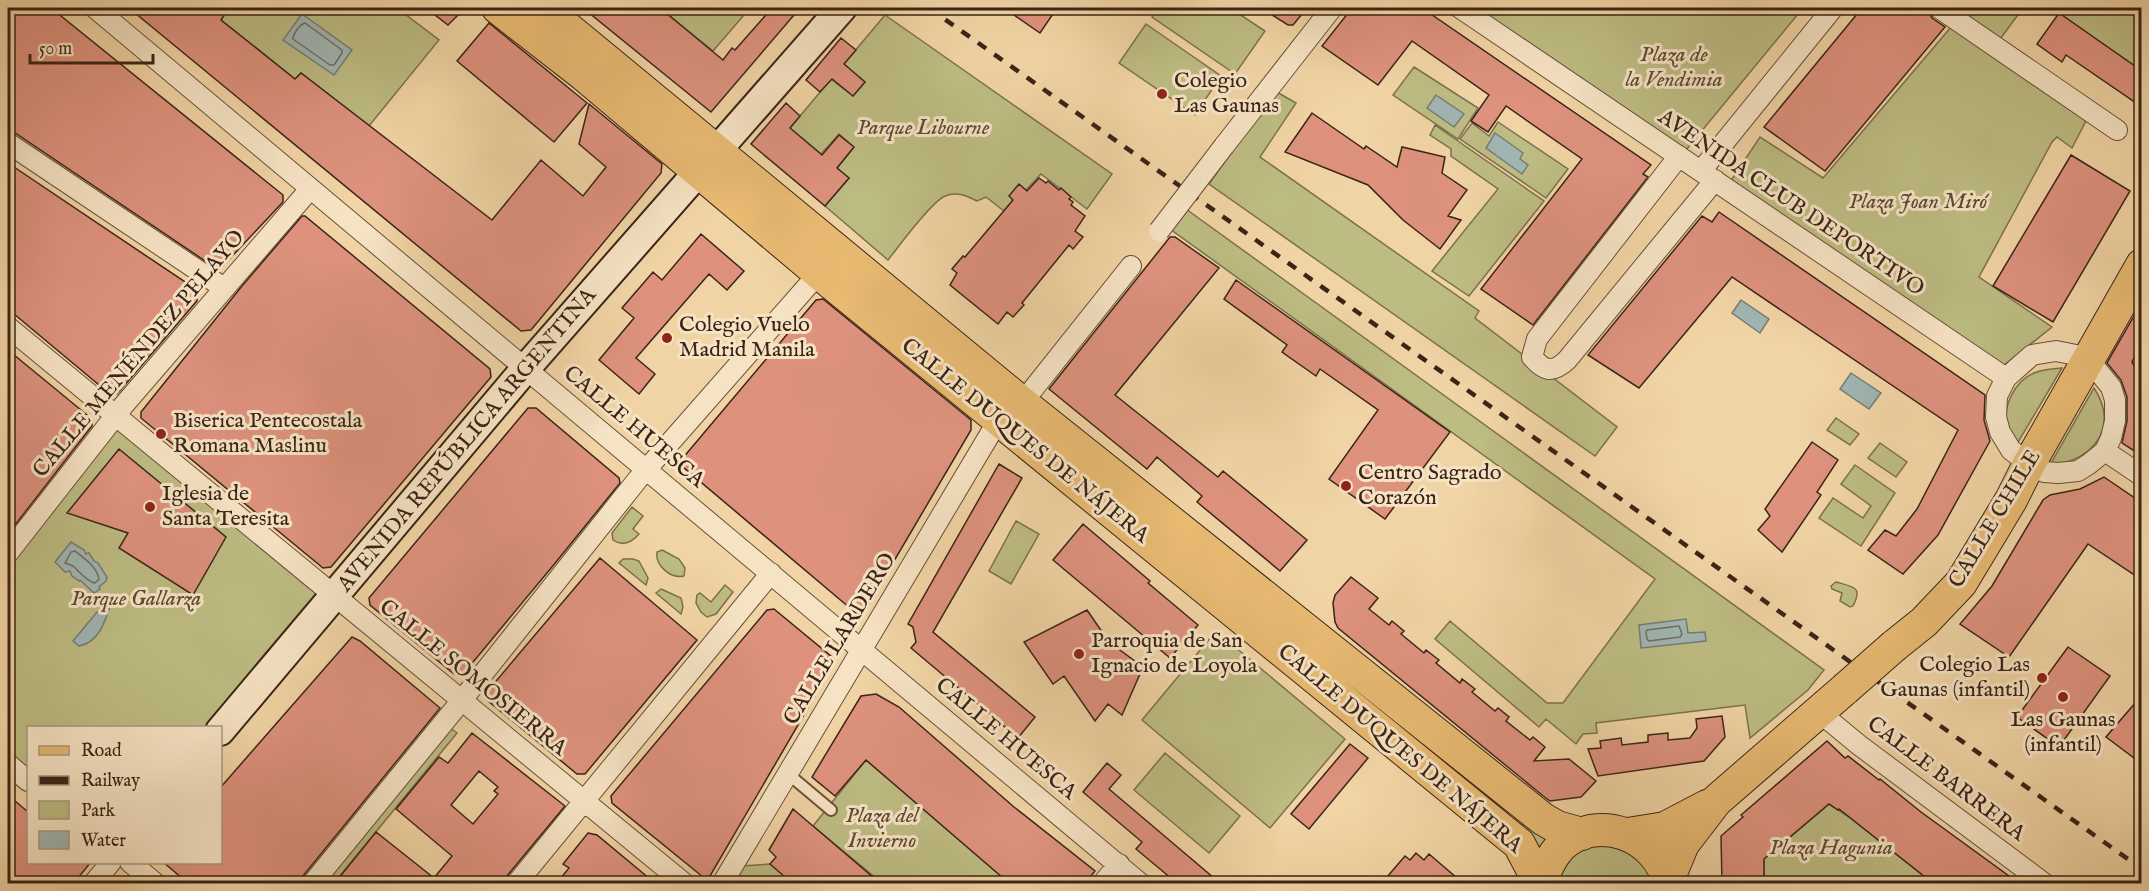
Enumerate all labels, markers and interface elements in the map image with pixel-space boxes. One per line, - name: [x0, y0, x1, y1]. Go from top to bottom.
- scale bar: [30, 27, 153, 65]
- text: 50 m: [39, 38, 72, 61]
- park label: Plaza de la Vendimia: [1625, 41, 1723, 94]
- place label: Colegio Las Gaunas: [1174, 67, 1279, 120]
- marker: Colegio Las Gaunas: [1155, 87, 1169, 101]
- street label: AVENIDA CLUB DEPORTIVO: [1652, 103, 1929, 303]
- park label: Parque Libourne: [857, 114, 990, 142]
- park label: Plaza Joan Miró: [1849, 188, 1989, 216]
- street label: CALLE MENÉNDEZ PELAYO: [27, 224, 251, 484]
- street label: AVENIDA REPÚBLICA ARGENTINA: [331, 281, 603, 599]
- place label: Colegio Vuelo Madrid Manila: [679, 311, 815, 364]
- marker: Colegio Vuelo Madrid Manila: [660, 331, 674, 345]
- street label: CALLE DUQUES DE NÁJERA: [895, 332, 1156, 551]
- street label: CALLE HUESCA: [557, 360, 711, 495]
- place label: Biserica Pentecostala Romana Maslinu: [173, 407, 363, 460]
- marker: Biserica Pentecostala Romana Maslinu: [154, 427, 168, 441]
- street label: CALLE CHILE: [1943, 445, 2047, 593]
- place label: Centro Sagrado Corazón: [1358, 459, 1502, 512]
- marker: Centro Sagrado Corazón: [1339, 479, 1353, 493]
- place label: Iglesia de Santa Teresita: [162, 480, 290, 533]
- marker: Iglesia de Santa Teresita: [143, 500, 157, 514]
- street label: CALLE LARDERO: [777, 548, 903, 730]
- park label: Parque Gallarza: [71, 585, 202, 613]
- street label: CALLE SOMOSIERRA: [373, 593, 574, 763]
- place label: Parroquia de San Ignacio de Loyola: [1091, 627, 1258, 680]
- street label: CALLE DUQUES DE NÁJERA: [1272, 638, 1529, 861]
- marker: Parroquia de San Ignacio de Loyola: [1072, 647, 1086, 661]
- place label: Colegio Las Gaunas (infantil): [1880, 651, 2030, 704]
- marker: Colegio Las Gaunas (infantil): [2035, 671, 2049, 685]
- street label: CALLE HUESCA: [929, 672, 1083, 807]
- marker: Las Gaunas (infantil): [2056, 690, 2070, 704]
- place label: Las Gaunas (infantil): [2010, 706, 2116, 759]
- street label: CALLE BARRERA: [1861, 710, 2032, 848]
- legend: [27, 726, 222, 864]
- text: Road: [81, 740, 122, 763]
- text: Railway: [81, 770, 140, 793]
- text: Park: [81, 800, 116, 823]
- park label: Plaza del Invierno: [846, 802, 920, 855]
- text: Water: [81, 830, 126, 853]
- park label: Plaza Hagunia: [1769, 834, 1893, 862]

